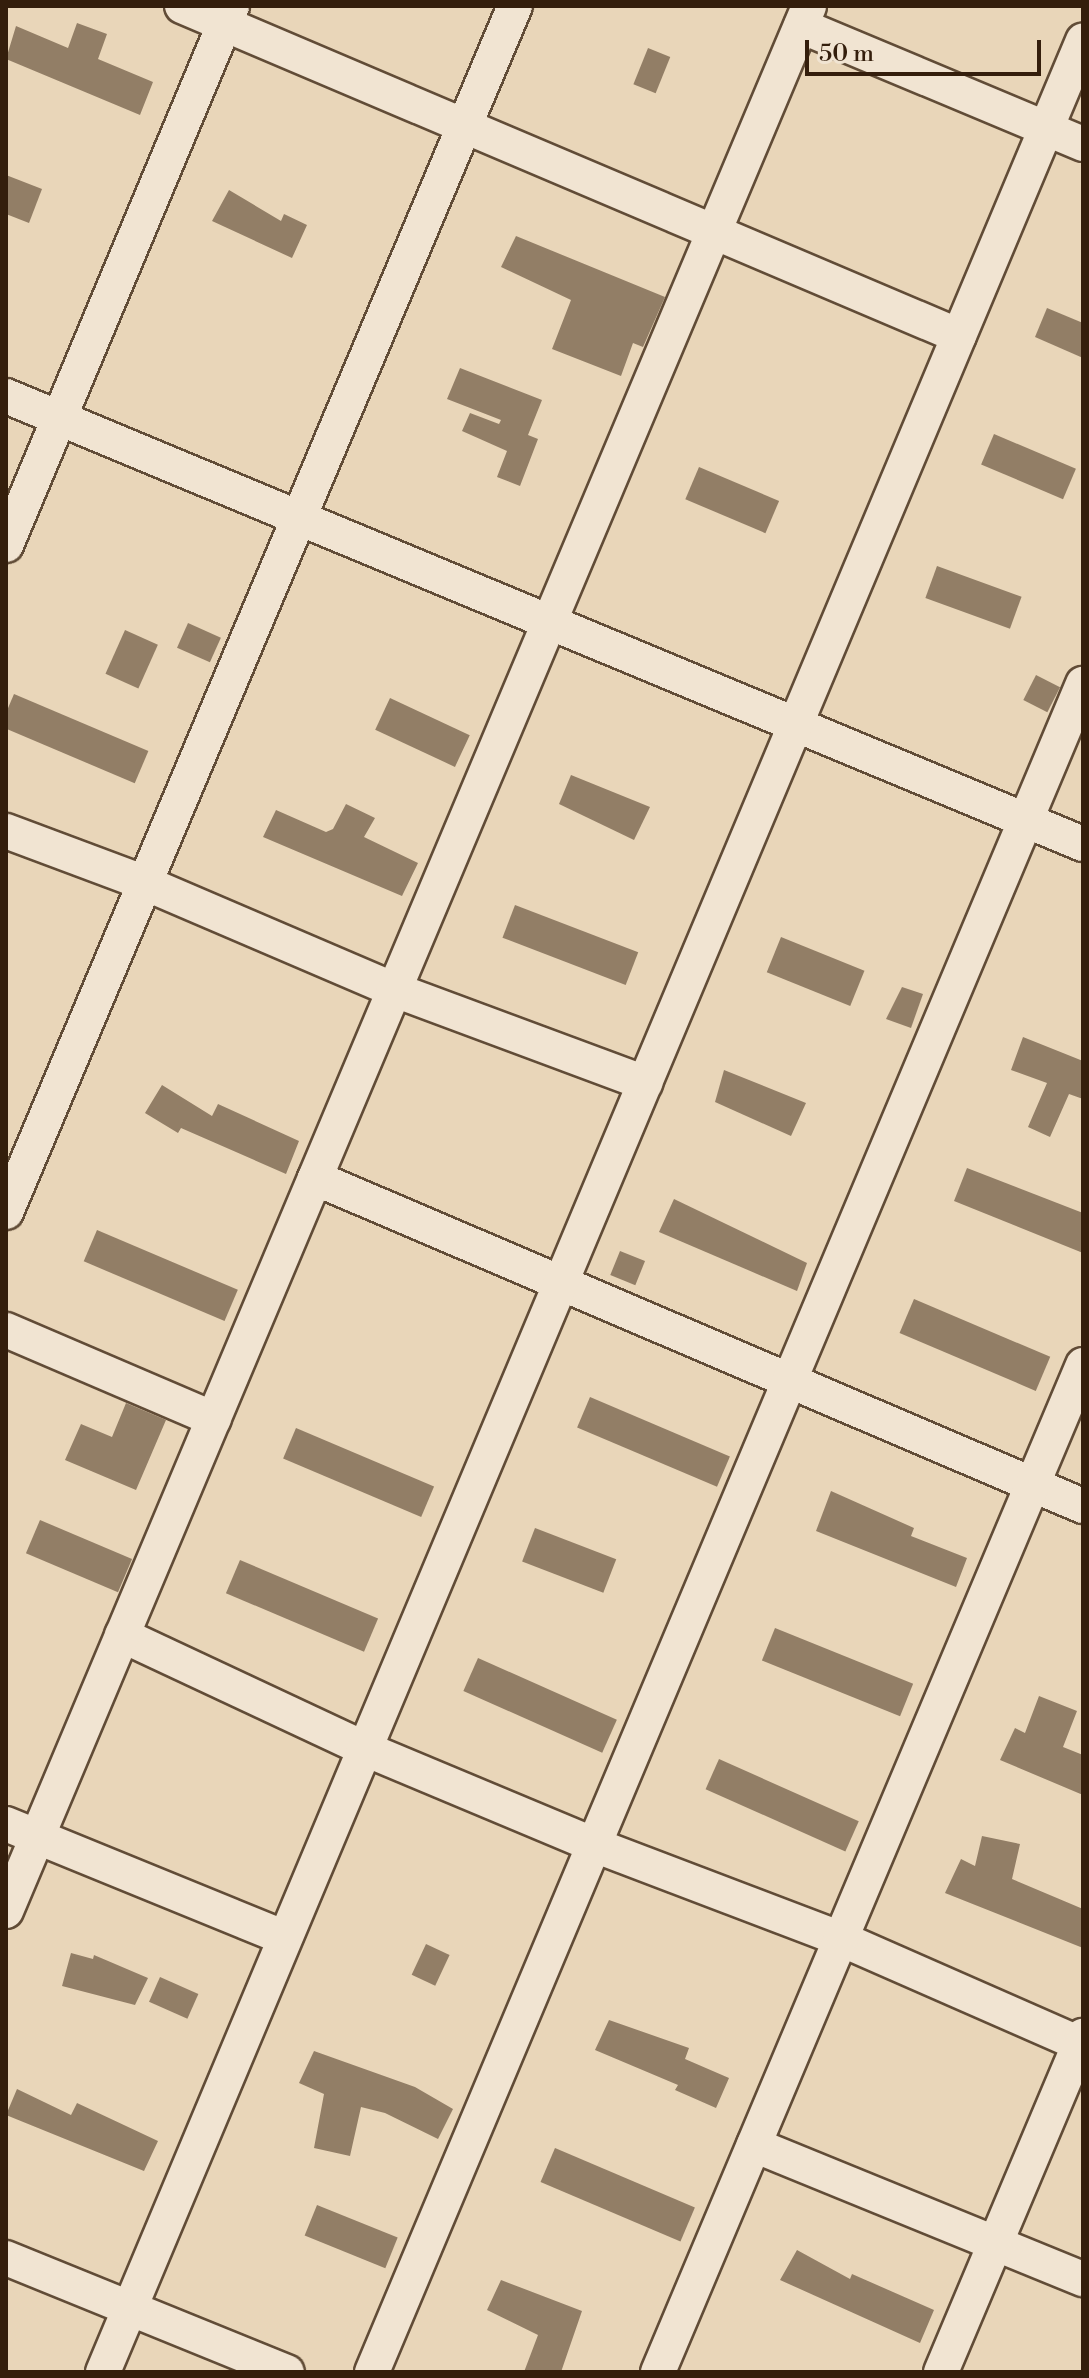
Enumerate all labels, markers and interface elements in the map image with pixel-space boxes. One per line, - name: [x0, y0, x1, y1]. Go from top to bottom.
- scale bar: [809, 24, 1045, 74]
- text: 50 m: [819, 39, 874, 69]

